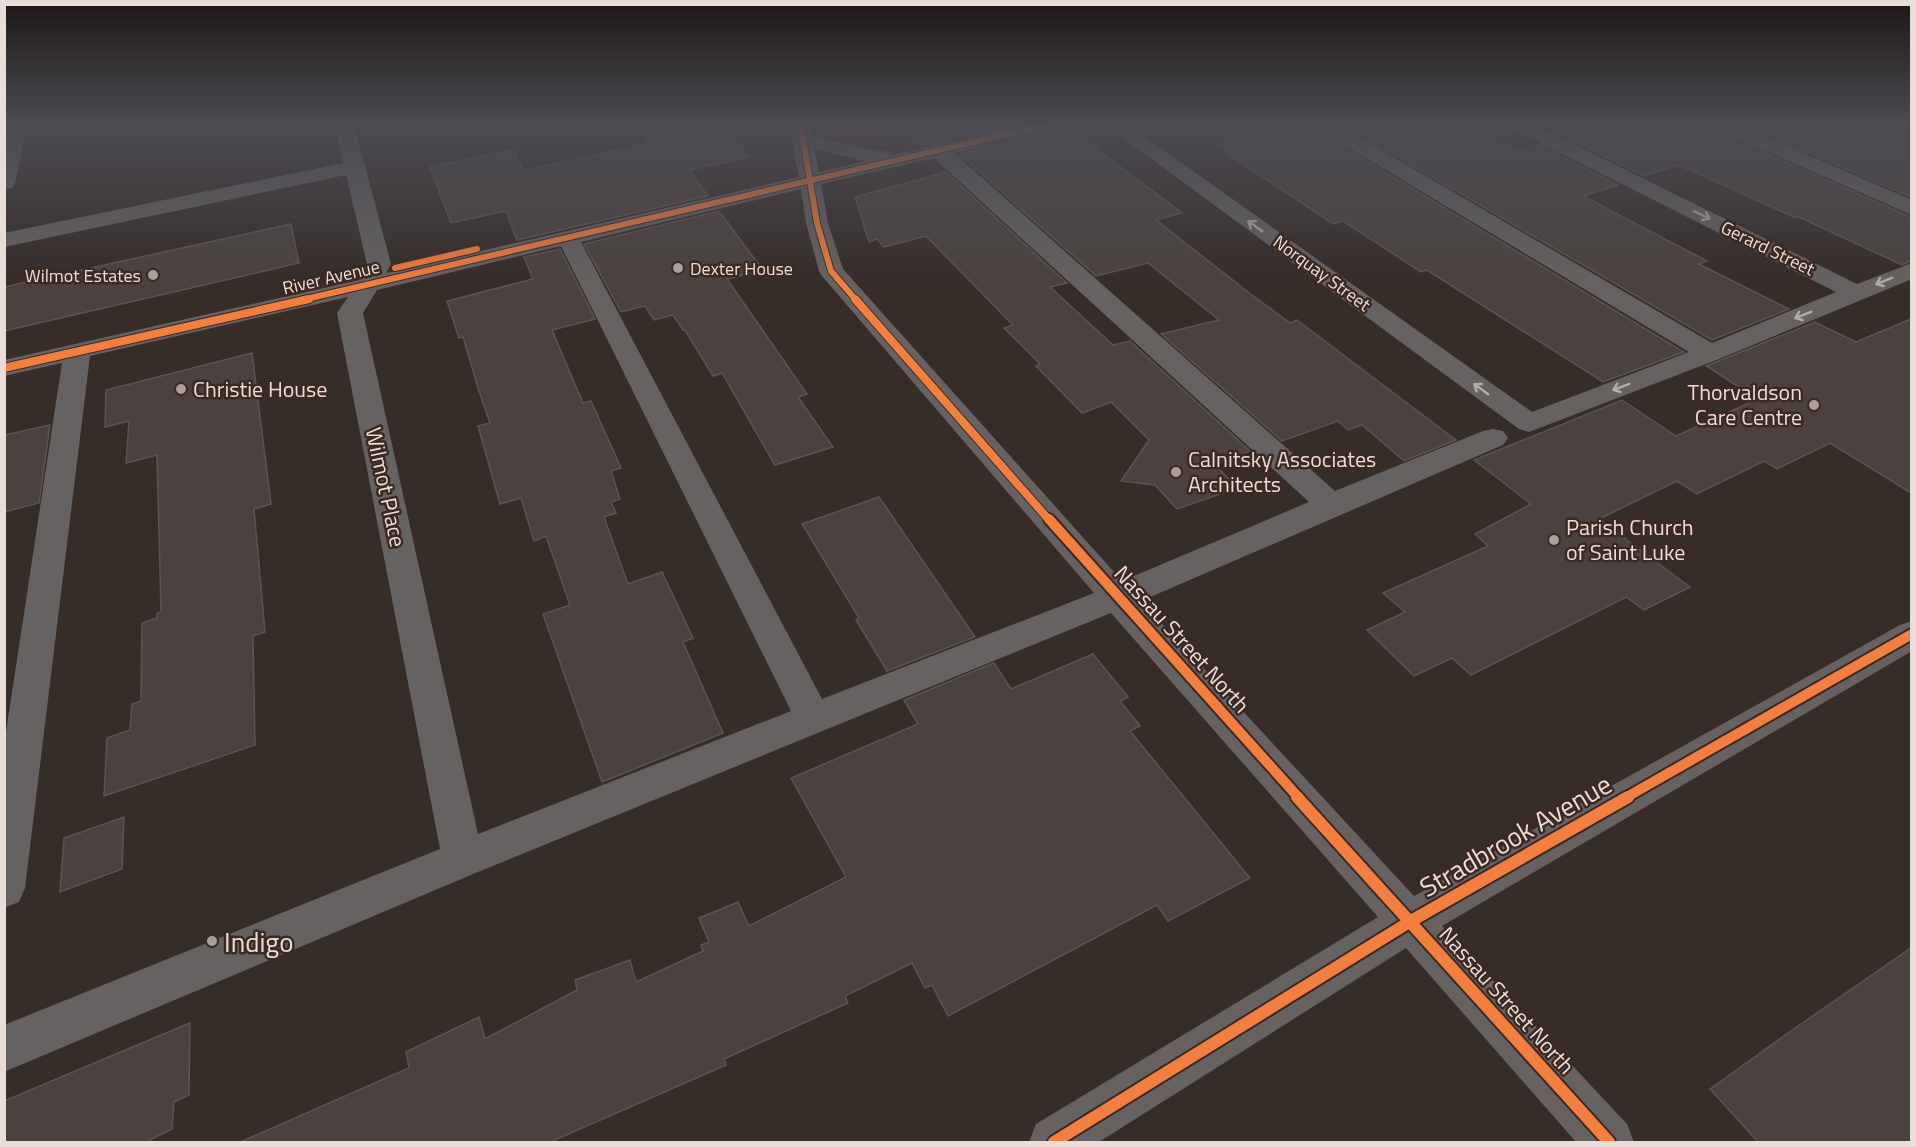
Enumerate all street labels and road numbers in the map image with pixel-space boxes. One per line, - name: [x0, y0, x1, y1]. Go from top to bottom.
- street label: Gerard Street: [1717, 214, 1820, 283]
- street label: Norquay Street: [1268, 228, 1377, 318]
- street label: River Avenue: [280, 253, 382, 301]
- street label: Wilmot Place: [357, 424, 415, 550]
- street label: Nassau Street North: [1106, 557, 1258, 721]
- street label: Stradbrook Avenue: [1411, 763, 1619, 907]
- street label: Nassau Street North: [1431, 918, 1583, 1082]

